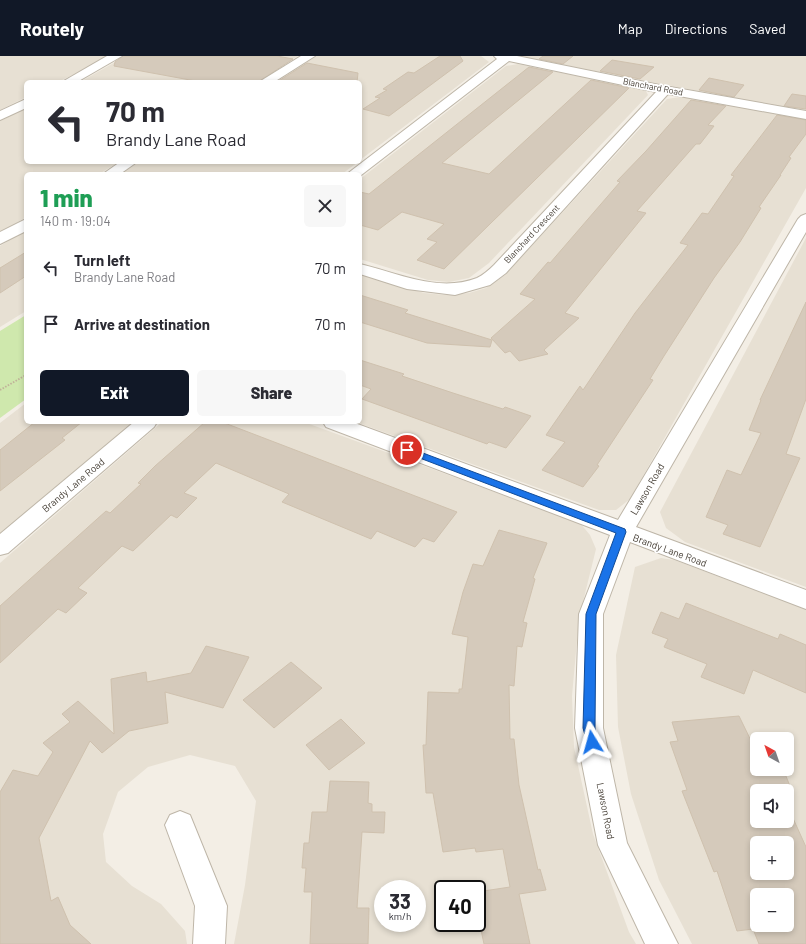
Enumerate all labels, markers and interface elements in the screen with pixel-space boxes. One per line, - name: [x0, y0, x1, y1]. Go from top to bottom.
- text: Routely: [20, 17, 84, 40]
- text: Map: [618, 20, 643, 37]
- text: Directions: [665, 20, 727, 37]
- text: Saved: [749, 20, 786, 37]
- street label: Blanchard Road: [622, 75, 684, 98]
- text: 70 m: [106, 94, 165, 128]
- icon: left: [40, 96, 92, 148]
- text: Brandy Lane Road: [106, 128, 246, 150]
- text: 1 min: [40, 183, 93, 212]
- button: close: [304, 185, 346, 227]
- street label: Blanchard Crescent: [502, 202, 562, 265]
- text: 140 m · 19:04: [40, 213, 111, 229]
- text: Turn left: [74, 251, 130, 269]
- icon: left: [40, 257, 62, 279]
- text: 70 m: [315, 259, 346, 277]
- text: Brandy Lane Road: [74, 269, 175, 285]
- icon: arrive: [40, 313, 62, 335]
- text: Arrive at destination: [74, 315, 210, 333]
- text: 70 m: [315, 315, 346, 333]
- button: Exit: [40, 370, 189, 416]
- button: Share: [197, 370, 346, 416]
- pin: [390, 433, 424, 467]
- icon: arrive: [396, 439, 418, 461]
- street label: Brandy Lane Road: [39, 455, 107, 515]
- street label: Lawson Road: [627, 461, 667, 517]
- street label: Brandy Lane Road: [631, 531, 709, 569]
- position arrow: [571, 721, 613, 763]
- north arrow: [750, 732, 794, 776]
- map controls: [750, 732, 794, 932]
- street label: Lawson Road: [595, 782, 617, 840]
- button: sound: [750, 784, 794, 828]
- button: +: [750, 836, 794, 880]
- speed limit sign: 40: [434, 880, 486, 932]
- button: −: [750, 888, 794, 932]
- text: 33: [389, 889, 411, 913]
- text: km/h: [389, 910, 411, 922]

